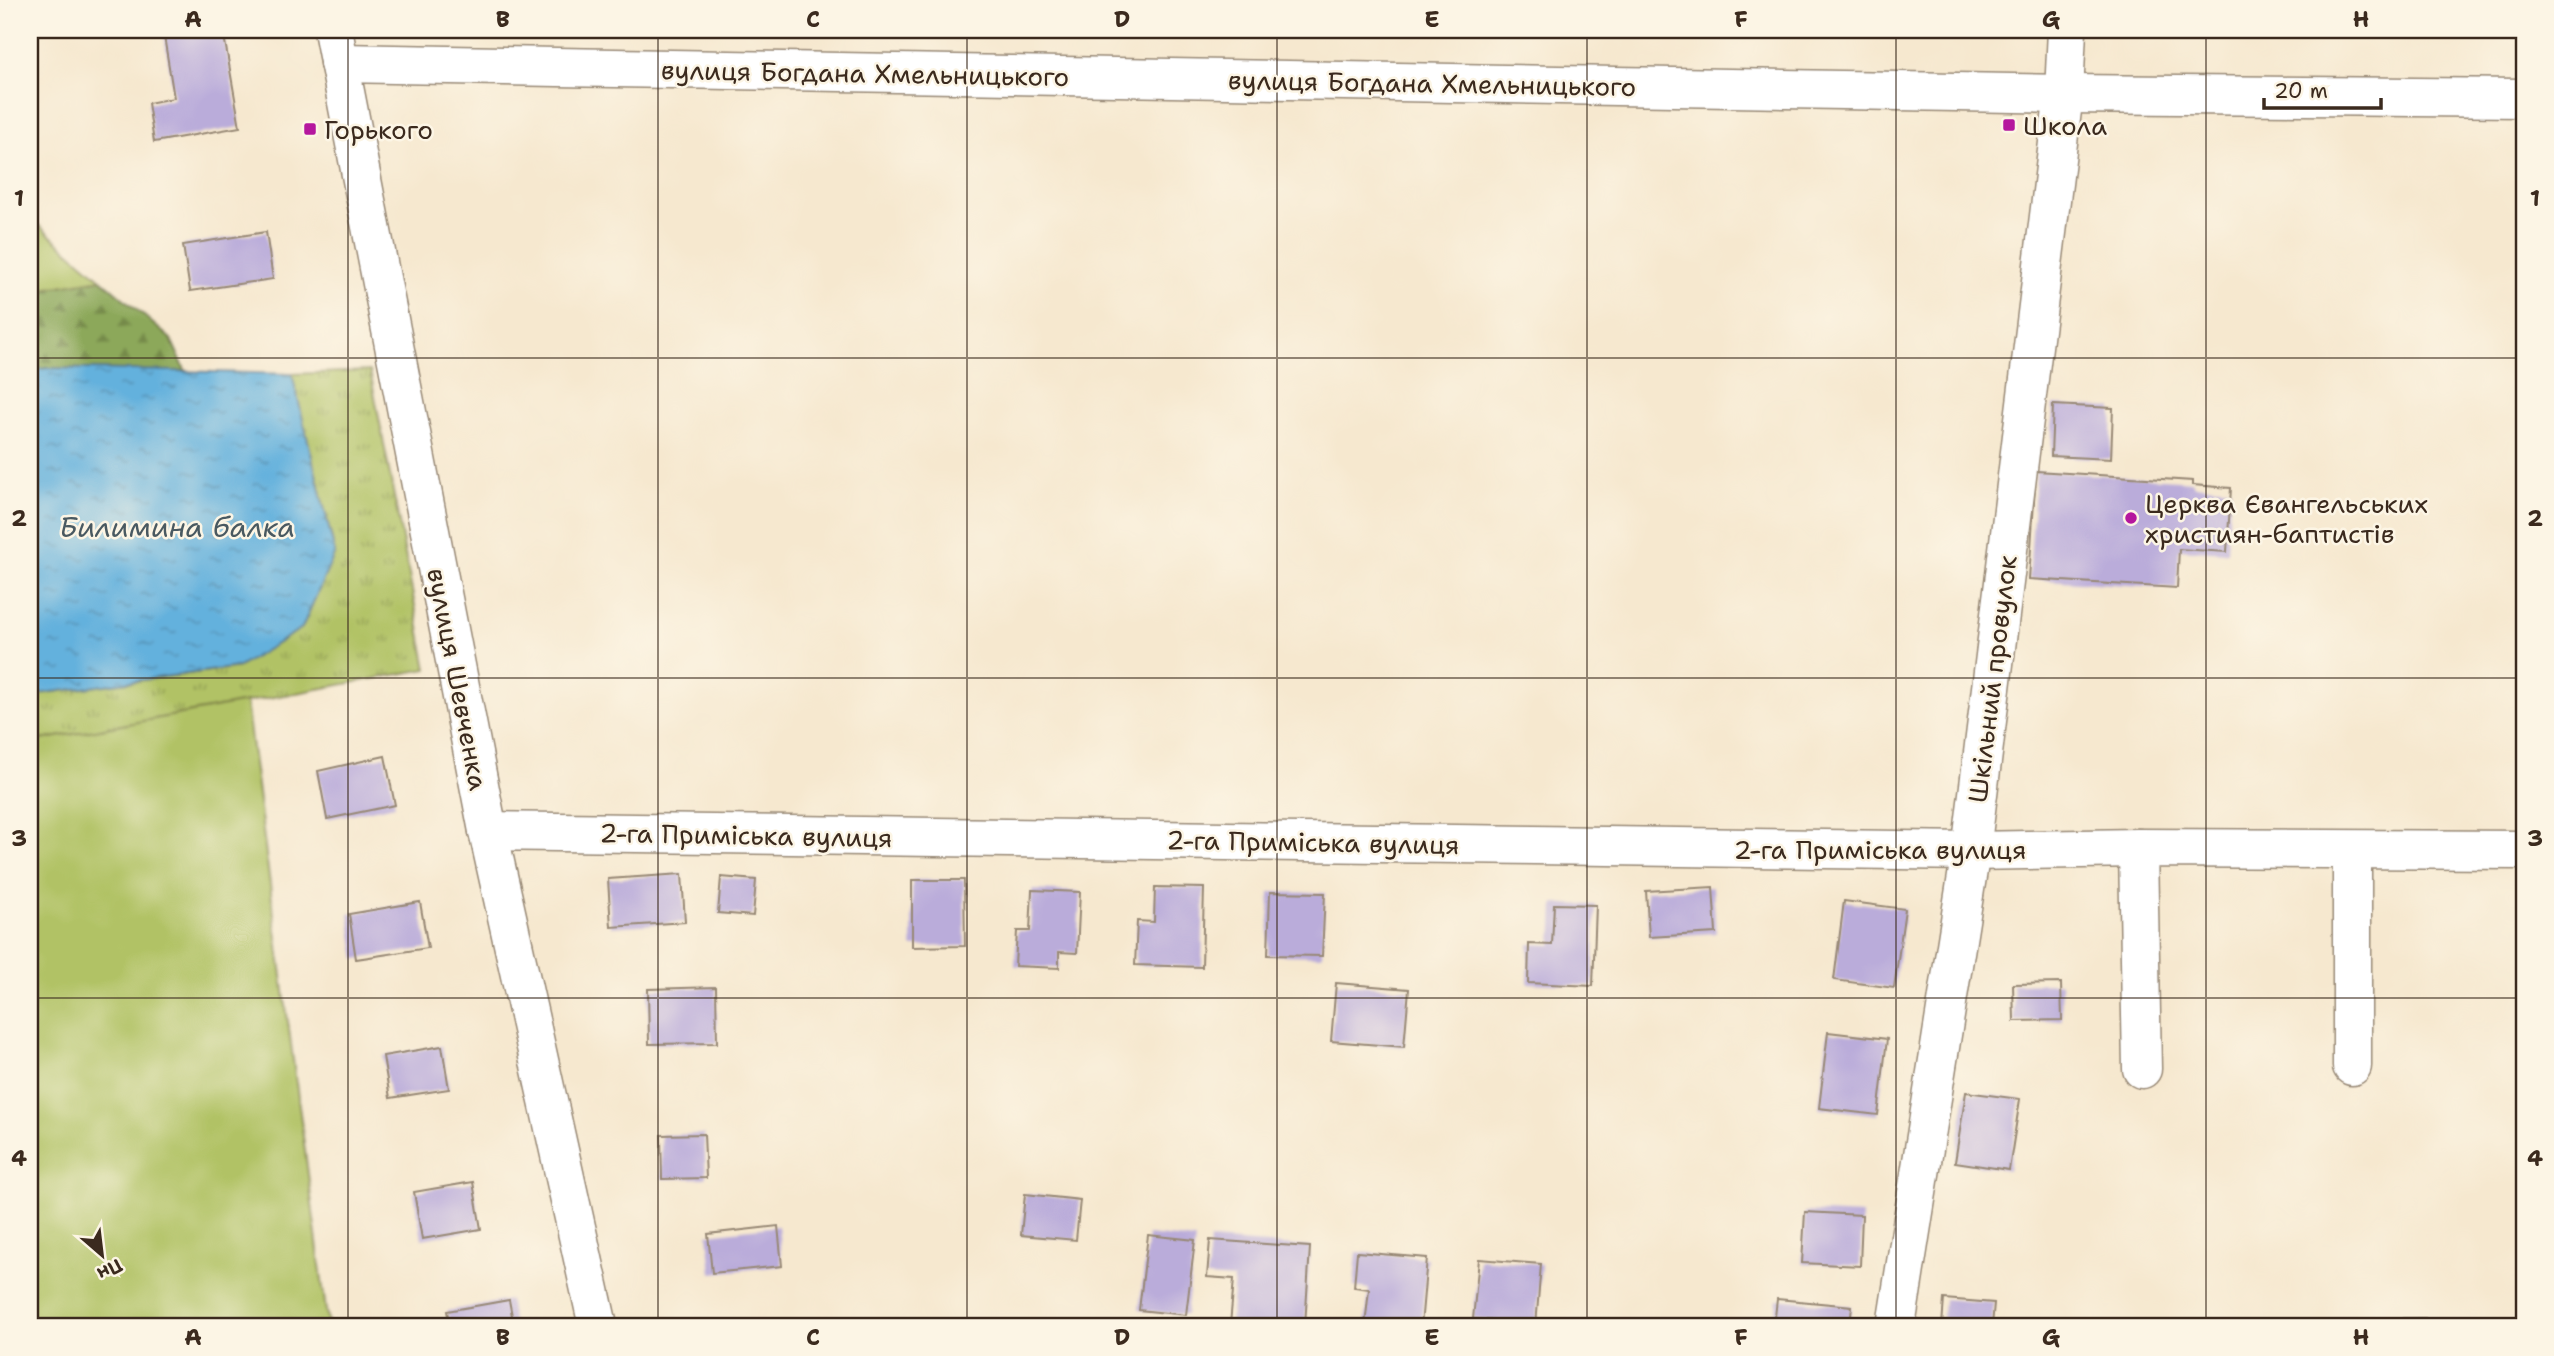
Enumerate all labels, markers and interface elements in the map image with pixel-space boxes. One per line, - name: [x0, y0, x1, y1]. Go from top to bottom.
- text: A: [184, 4, 202, 34]
- text: B: [496, 4, 510, 34]
- text: C: [806, 4, 820, 34]
- text: D: [1114, 4, 1130, 34]
- text: E: [1424, 4, 1440, 34]
- text: F: [1734, 4, 1748, 34]
- text: G: [2042, 4, 2061, 34]
- text: H: [2353, 4, 2369, 34]
- street label: вулиця Богдана Хмельницького: [661, 52, 1069, 94]
- street label: вулиця Богдана Хмельницького: [1228, 62, 1636, 104]
- scale bar: [2264, 66, 2381, 110]
- text: 20 m: [2274, 77, 2328, 105]
- place label: Школа: [2023, 108, 2107, 143]
- place label: Горького: [324, 112, 433, 147]
- marker: Школа: [2001, 117, 2017, 133]
- marker: Горького: [302, 121, 318, 137]
- text: 1: [14, 183, 24, 213]
- text: 1: [2530, 183, 2540, 213]
- place label: Церква Євангельських християн-баптистів: [2145, 486, 2428, 551]
- text: 2: [11, 503, 27, 533]
- text: 2: [2527, 503, 2543, 533]
- water label: Билимина балка: [59, 508, 295, 546]
- marker: Церква Євангельських християн-баптистів: [2123, 510, 2139, 526]
- street label: Шкільний провулок: [1959, 553, 2025, 805]
- street label: вулиця Шевченка: [419, 565, 497, 793]
- street label: 2-га Приміська вулиця: [599, 815, 893, 855]
- street label: 2-га Приміська вулиця: [1166, 822, 1460, 862]
- text: 3: [11, 823, 27, 853]
- text: 3: [2527, 823, 2543, 853]
- street label: 2-га Приміська вулиця: [1734, 832, 2027, 867]
- text: 4: [11, 1143, 27, 1173]
- text: 4: [2527, 1143, 2543, 1173]
- north arrow: [66, 1220, 136, 1290]
- text: Пн: [93, 1253, 127, 1286]
- text: A: [184, 1322, 202, 1352]
- text: B: [496, 1322, 510, 1352]
- text: C: [806, 1322, 820, 1352]
- text: D: [1114, 1322, 1130, 1352]
- text: E: [1424, 1322, 1440, 1352]
- text: F: [1734, 1322, 1748, 1352]
- text: G: [2042, 1322, 2061, 1352]
- text: H: [2353, 1322, 2369, 1352]

